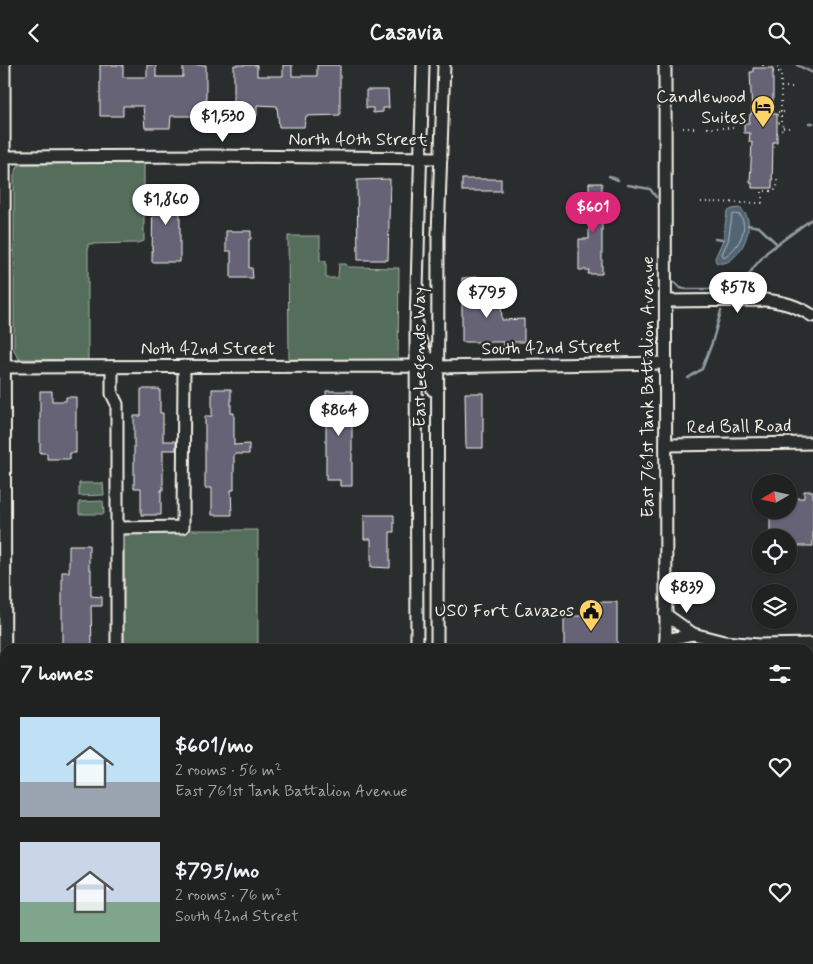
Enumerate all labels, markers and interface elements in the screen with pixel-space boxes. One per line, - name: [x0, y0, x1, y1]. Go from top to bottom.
- icon: back: [20, 19, 48, 47]
- text: Casavia: [369, 19, 444, 47]
- icon: search: [765, 19, 793, 47]
- place label: Candlewood Suites: [656, 85, 746, 130]
- hotel icon: Candlewood Suites: [750, 94, 776, 128]
- pin: $1,530: [182, 101, 264, 143]
- text: $1,530: [201, 106, 245, 127]
- street label: North 40th Street: [289, 128, 428, 152]
- pin: $1,860: [125, 184, 207, 226]
- text: $1,860: [143, 189, 189, 210]
- pin: $601: [563, 191, 623, 234]
- text: $601: [577, 197, 610, 218]
- street label: East 761st Tank Battalion Avenue: [636, 256, 660, 518]
- pin: $578: [708, 271, 768, 314]
- pin: $795: [457, 277, 517, 319]
- text: $578: [720, 277, 756, 298]
- text: $795: [468, 282, 506, 303]
- street label: East Legends Way: [408, 287, 434, 427]
- street label: South 42nd Street: [481, 335, 621, 361]
- street label: Noth 42nd Street: [141, 337, 275, 361]
- pin: $864: [309, 395, 369, 437]
- text: $864: [321, 400, 357, 421]
- street label: Red Ball Road: [686, 414, 792, 440]
- north arrow: [752, 474, 798, 519]
- map controls: [752, 474, 797, 629]
- button: locate: [752, 529, 797, 574]
- pin: $839: [657, 571, 717, 614]
- text: $839: [670, 577, 704, 598]
- button: layers: [752, 584, 797, 629]
- public building icon: USO Fort Cavazos: [578, 598, 604, 632]
- place label: USO Fort Cavazos: [435, 599, 574, 623]
- text: 7 homes: [20, 660, 93, 688]
- icon: filters: [766, 660, 794, 688]
- text: $601/mo: [175, 732, 253, 760]
- icon: home: [60, 737, 120, 797]
- icon: heart: [766, 753, 794, 781]
- text: 2 rooms · 56 m²: [175, 760, 282, 781]
- text: East 761st Tank Battalion Avenue: [175, 781, 408, 802]
- text: $795/mo: [175, 857, 259, 885]
- icon: home: [60, 862, 120, 922]
- icon: heart: [766, 878, 794, 906]
- text: 2 rooms · 76 m²: [175, 885, 282, 906]
- text: South 42nd Street: [175, 906, 299, 927]

